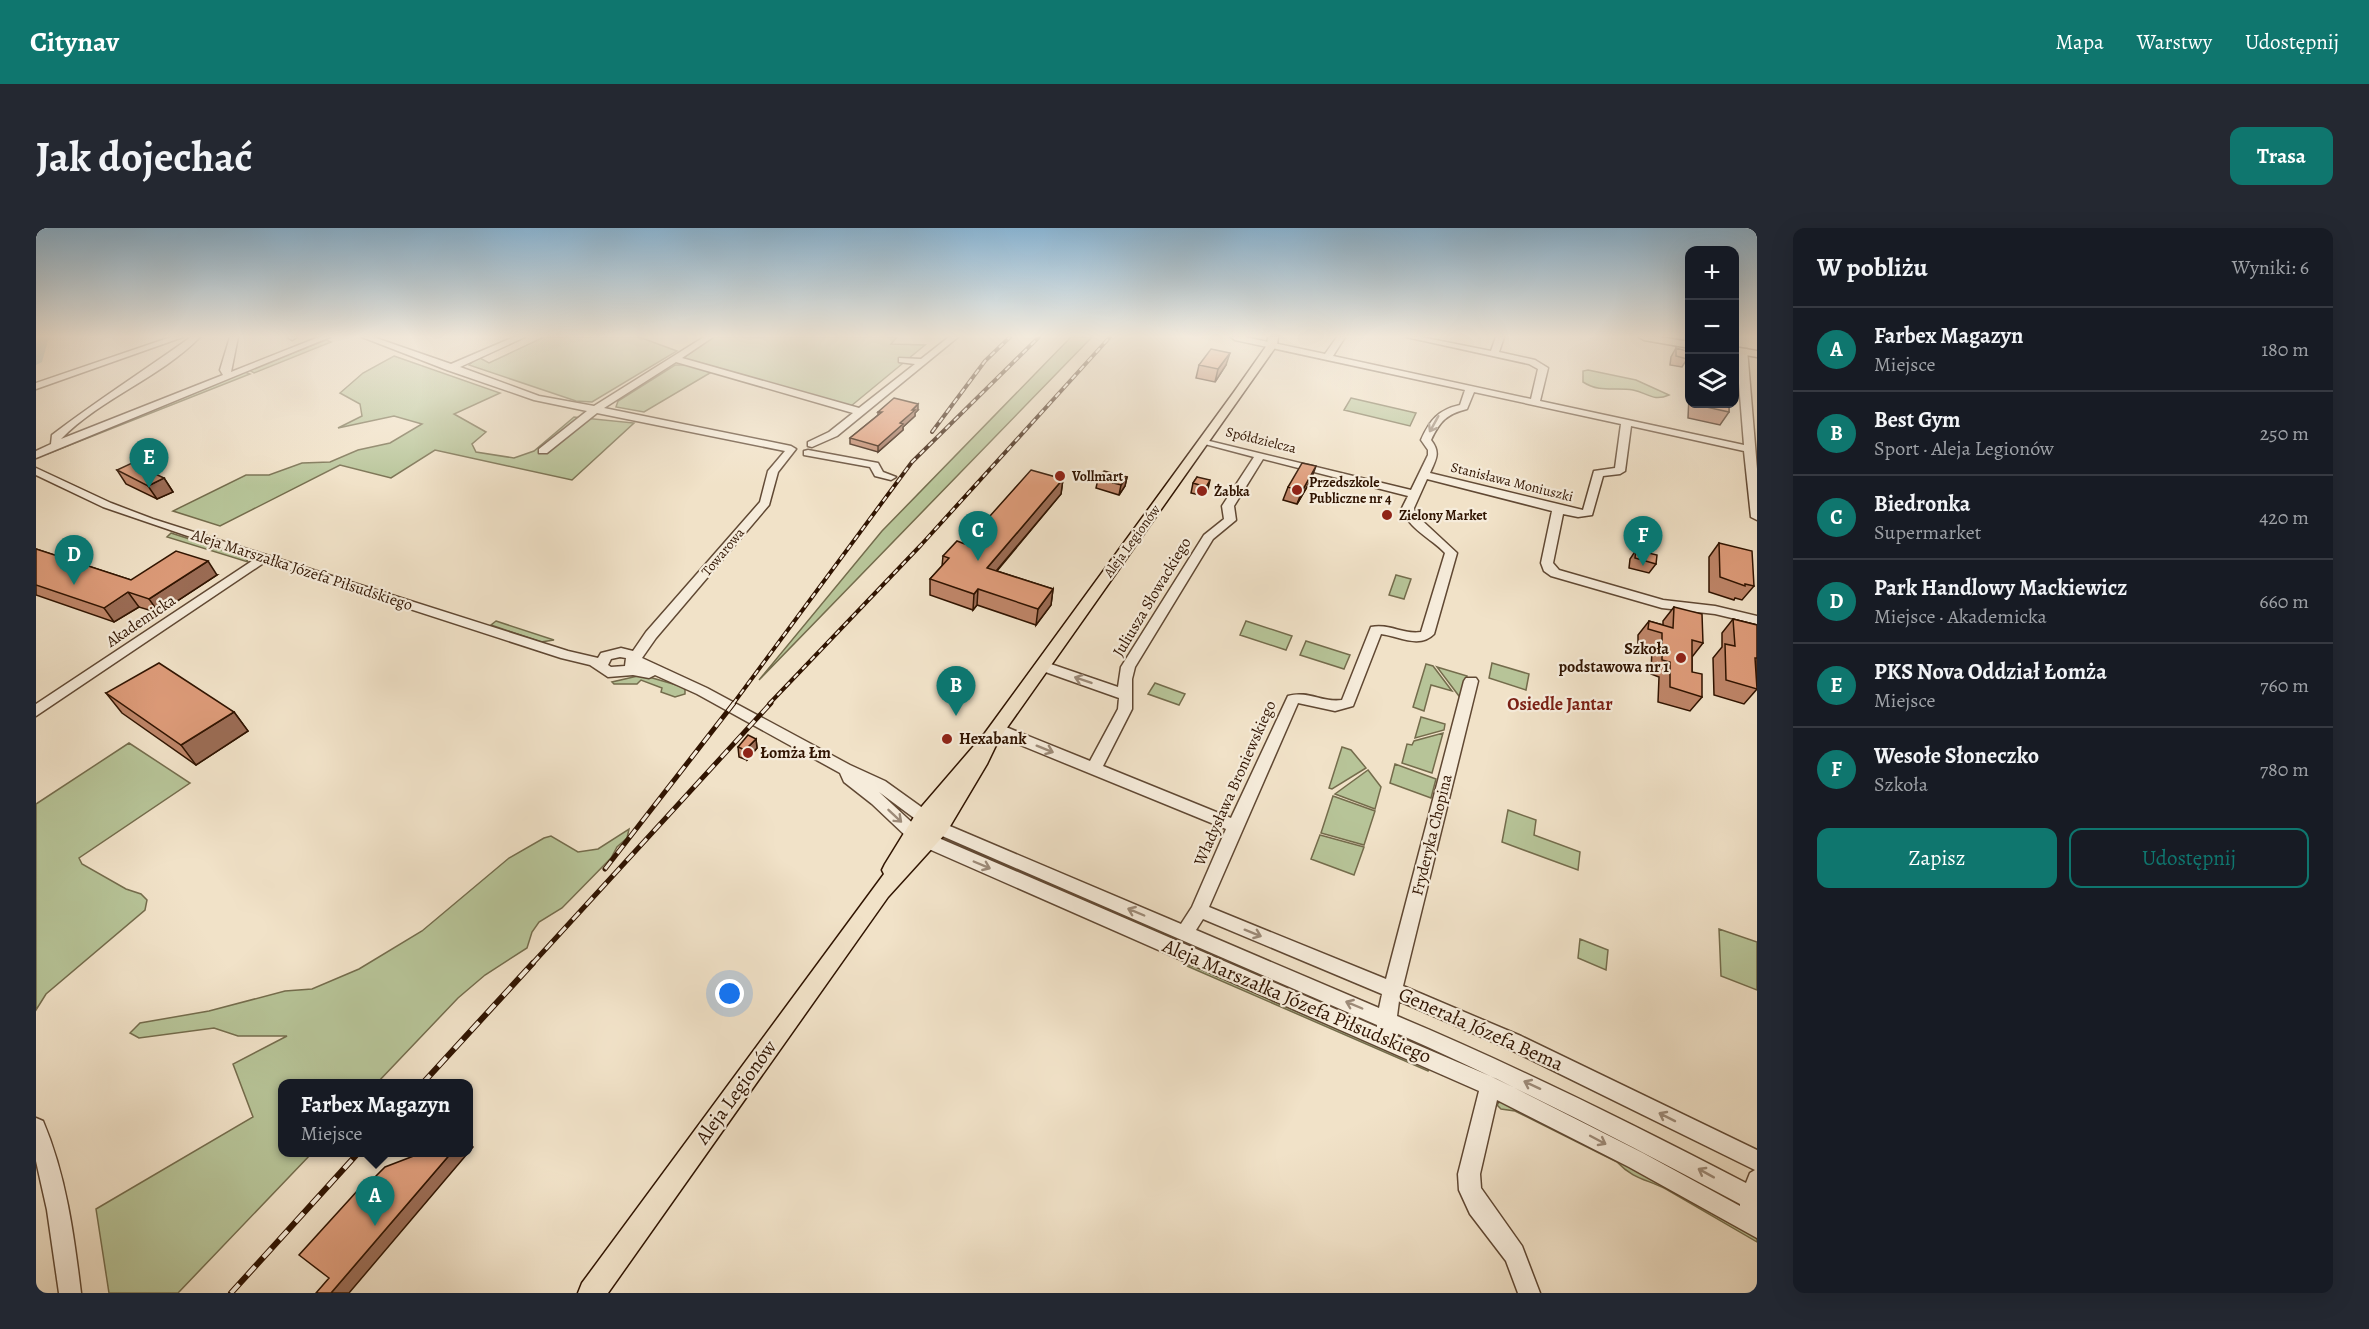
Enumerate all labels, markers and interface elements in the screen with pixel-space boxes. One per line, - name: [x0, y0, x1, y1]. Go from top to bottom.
- text: Citynav: [30, 23, 119, 61]
- text: Mapa: [2056, 28, 2104, 56]
- text: Warstwy: [2137, 28, 2212, 56]
- text: Udostępnij: [2245, 28, 2339, 56]
- button: Trasa: [2230, 127, 2333, 185]
- text: Jak dojechać: [36, 128, 253, 185]
- map controls: [1685, 246, 1739, 408]
- button: +: [1685, 246, 1739, 300]
- text: W pobliżu: [1817, 250, 1928, 285]
- text: Wyniki: 6: [2232, 254, 2309, 281]
- button: −: [1685, 300, 1739, 354]
- text: Farbex Magazyn: [1874, 321, 2023, 351]
- text: A: [1830, 336, 1843, 363]
- text: 180 m: [2261, 336, 2309, 363]
- text: Miejsce: [1874, 351, 1936, 378]
- button: layers: [1685, 354, 1739, 408]
- text: Best Gym: [1874, 405, 1961, 435]
- one-way arrow: [1428, 415, 1440, 432]
- text: B: [1830, 420, 1843, 447]
- text: 250 m: [2260, 420, 2309, 447]
- street label: Spółdzielcza: [1224, 422, 1299, 458]
- text: Sport · Aleja Legionów: [1874, 435, 2054, 462]
- pin: E: [130, 438, 168, 488]
- street label: Stanisława Moniuszki: [1449, 458, 1575, 506]
- place label: Vollmart: [1071, 467, 1124, 486]
- marker: Vollmart: [1053, 469, 1067, 483]
- place label: Przedszkole Publiczne nr 4: [1309, 473, 1392, 508]
- place label: Żabka: [1214, 482, 1250, 501]
- marker: Przedszkole Publiczne nr 4: [1290, 483, 1304, 497]
- marker: Żabka: [1195, 484, 1209, 498]
- text: Biedronka: [1874, 489, 1970, 519]
- street label: Aleja Legionów: [1098, 501, 1165, 582]
- text: C: [1830, 504, 1843, 531]
- text: 420 m: [2259, 504, 2309, 531]
- place label: Zielony Market: [1399, 506, 1488, 525]
- marker: Zielony Market: [1380, 508, 1394, 522]
- pin: C: [958, 512, 998, 561]
- pin: F: [1624, 516, 1662, 566]
- text: Supermarket: [1874, 519, 1981, 546]
- street label: Aleja Marszałka Józefa Piłsudskiego: [188, 523, 415, 616]
- street label: Towarowa: [697, 523, 749, 580]
- street label: Juliusza Słowackiego: [1108, 533, 1196, 661]
- pin: D: [54, 536, 93, 585]
- text: Park Handlowy Mackiewicz: [1874, 573, 2127, 603]
- text: D: [1830, 588, 1843, 615]
- text: 660 m: [2259, 588, 2309, 615]
- street label: Akademicka: [101, 589, 181, 653]
- text: Miejsce · Akademicka: [1874, 603, 2047, 630]
- place label: Szkoła podstawowa nr 1: [1558, 638, 1669, 678]
- marker: Szkoła podstawowa nr 1: [1674, 651, 1688, 665]
- text: PKS Nova Oddział Łomża: [1874, 657, 2107, 687]
- pin: B: [936, 666, 976, 716]
- text: E: [1831, 672, 1842, 699]
- text: 760 m: [2260, 672, 2309, 699]
- one-way arrow: [1074, 674, 1093, 685]
- text: Miejsce: [1874, 687, 1936, 714]
- district label: Osiedle Jantar: [1507, 692, 1613, 716]
- street label: Władysława Broniewskiego: [1188, 697, 1281, 870]
- place label: Hexabank: [959, 728, 1027, 750]
- marker: Hexabank: [940, 732, 954, 746]
- text: Wesołe Słoneczko: [1874, 741, 2039, 771]
- place label: Łomża Łm: [760, 742, 832, 764]
- one-way arrow: [1035, 744, 1054, 755]
- marker: Łomża Łm: [741, 746, 755, 760]
- text: F: [1831, 756, 1842, 783]
- text: 780 m: [2260, 756, 2309, 783]
- street label: Fryderyka Chopina: [1406, 771, 1458, 898]
- text: Szkoła: [1874, 771, 1928, 798]
- one-way arrow: [887, 808, 902, 823]
- button: Zapisz: [1817, 828, 2057, 888]
- button: Udostępnij: [2069, 828, 2309, 888]
- one-way arrow: [973, 860, 991, 871]
- one-way arrow: [1127, 906, 1145, 917]
- one-way arrow: [1243, 928, 1262, 939]
- street label: Aleja Marszałka Józefa Piłsudskiego: [1158, 932, 1435, 1070]
- your location: [715, 979, 744, 1008]
- street label: Generała Józefa Bema: [1394, 981, 1568, 1078]
- one-way arrow: [1345, 999, 1363, 1010]
- street label: Aleja Legionów: [688, 1034, 783, 1150]
- popup: [278, 1079, 473, 1157]
- one-way arrow: [1523, 1079, 1541, 1091]
- text: Farbex Magazyn: [301, 1090, 450, 1120]
- one-way arrow: [1658, 1111, 1676, 1122]
- text: Miejsce: [301, 1120, 362, 1147]
- one-way arrow: [1588, 1135, 1606, 1146]
- one-way arrow: [1698, 1167, 1715, 1179]
- pin: A: [356, 1176, 394, 1226]

